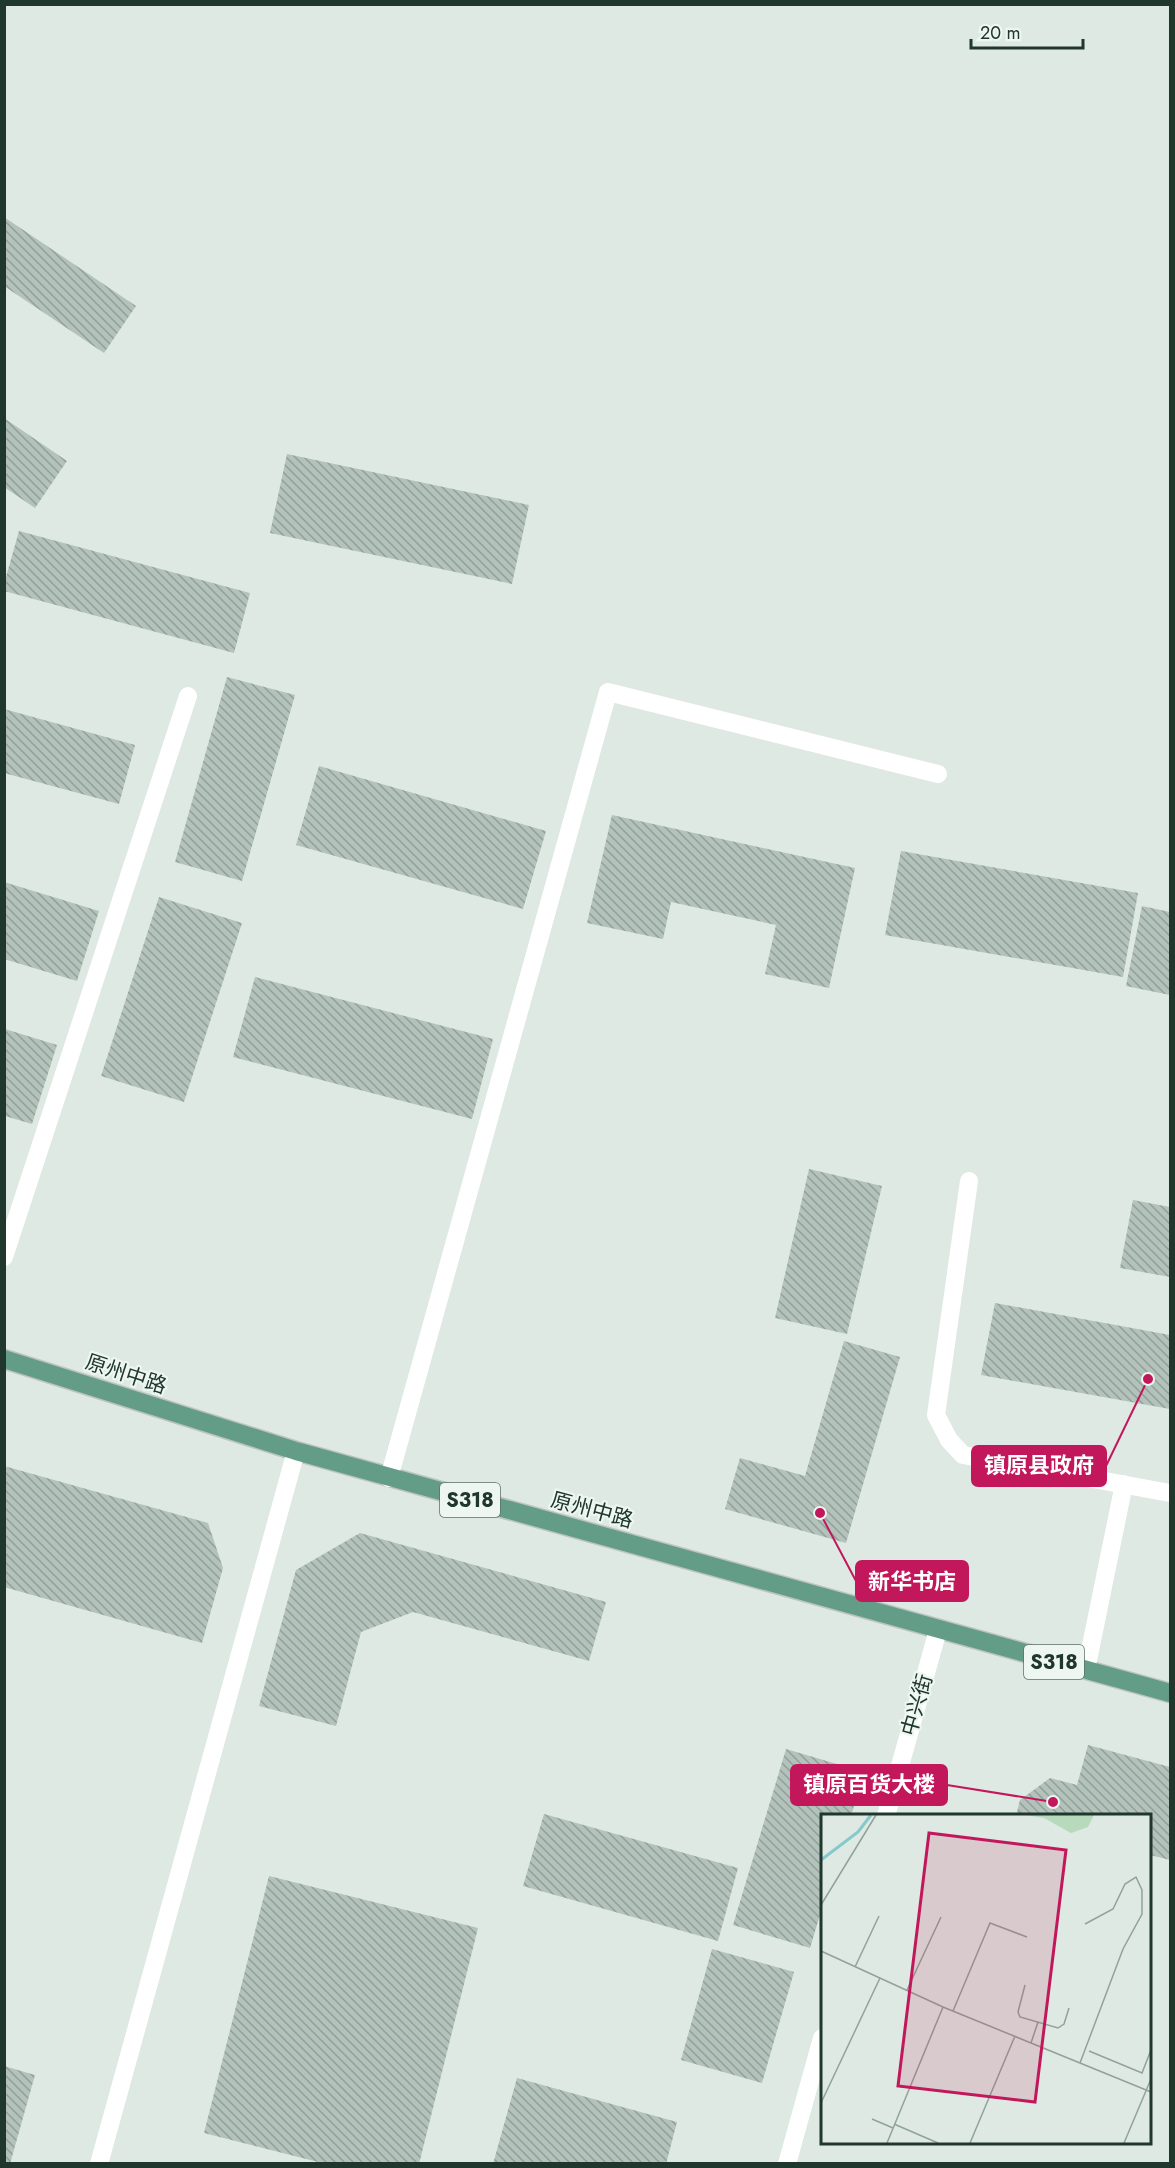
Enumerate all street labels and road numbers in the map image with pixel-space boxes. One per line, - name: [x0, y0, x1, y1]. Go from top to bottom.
- street label: 原州中路: [81, 1347, 171, 1401]
- road number: S318: [440, 1483, 500, 1517]
- street label: 原州中路: [548, 1485, 636, 1535]
- road number: S318: [1024, 1645, 1084, 1679]
- street label: 中兴街: [894, 1671, 940, 1739]

